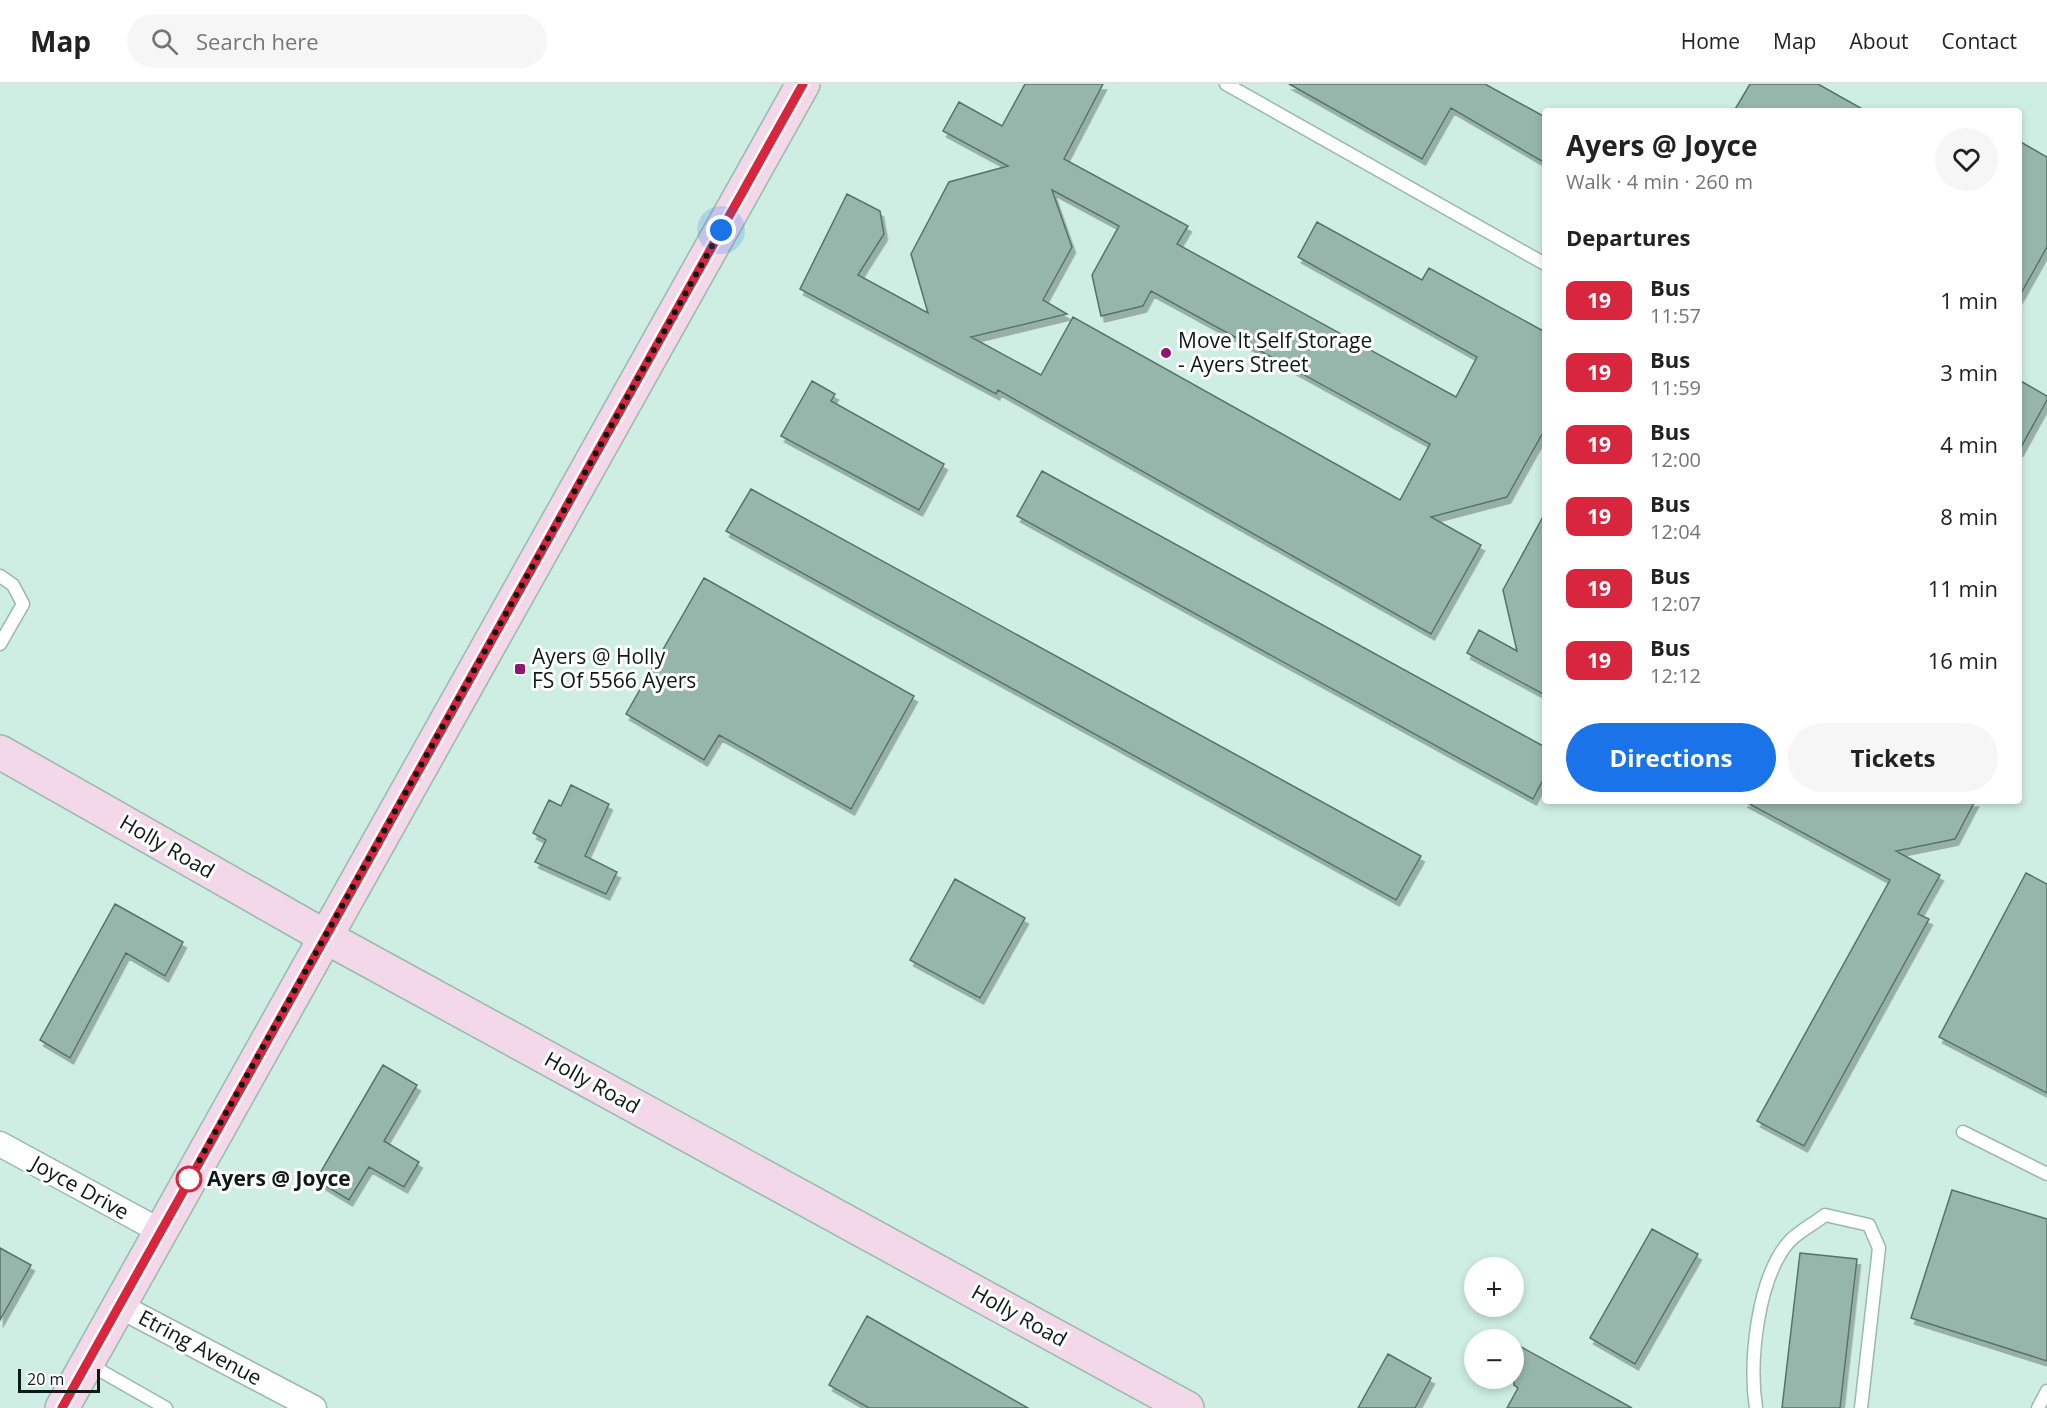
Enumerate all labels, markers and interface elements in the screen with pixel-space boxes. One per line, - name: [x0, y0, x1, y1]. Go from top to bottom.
- search box: [127, 14, 547, 68]
- text: Map: [30, 22, 91, 60]
- icon: search: [148, 25, 181, 58]
- text: Search here: [196, 26, 319, 56]
- text: Home: [1681, 27, 1740, 55]
- text: Map: [1773, 27, 1816, 55]
- text: About: [1849, 27, 1909, 55]
- text: Contact: [1942, 27, 2017, 55]
- text: Ayers @ Joyce: [1566, 126, 1758, 164]
- button: heart: [1935, 128, 1998, 191]
- text: Walk · 4 min · 260 m: [1566, 168, 1753, 195]
- your location: [706, 215, 736, 245]
- text: Departures: [1566, 222, 1690, 252]
- text: Bus: [1650, 272, 1690, 302]
- text: 1 min: [1940, 285, 1998, 315]
- text: 19: [1587, 286, 1611, 314]
- text: 11:57: [1650, 302, 1701, 329]
- place label: Move It Self Storage - Ayers Street: [1178, 326, 1372, 378]
- text: Bus: [1650, 344, 1690, 374]
- marker: Move It Self Storage - Ayers Street: [1159, 346, 1173, 360]
- text: 3 min: [1940, 357, 1998, 387]
- text: 19: [1587, 358, 1611, 386]
- text: 11:59: [1650, 374, 1701, 401]
- text: Bus: [1650, 416, 1690, 446]
- text: 4 min: [1940, 429, 1998, 459]
- text: 19: [1587, 430, 1611, 458]
- text: 12:00: [1650, 446, 1701, 473]
- text: Bus: [1650, 488, 1690, 518]
- text: 8 min: [1940, 501, 1998, 531]
- text: 19: [1587, 502, 1611, 530]
- text: 12:04: [1650, 518, 1701, 545]
- text: Bus: [1650, 560, 1690, 590]
- text: 11 min: [1928, 573, 1998, 603]
- text: 19: [1587, 574, 1611, 602]
- text: 12:07: [1650, 590, 1701, 617]
- text: Bus: [1650, 632, 1690, 662]
- place label: Ayers @ Holly FS Of 5566 Ayers: [532, 642, 696, 694]
- text: 16 min: [1928, 645, 1998, 675]
- text: 19: [1587, 646, 1611, 674]
- marker: Ayers @ Holly FS Of 5566 Ayers: [513, 662, 527, 676]
- text: 12:12: [1650, 662, 1701, 689]
- button: Directions: [1566, 723, 1776, 792]
- button: Tickets: [1788, 723, 1998, 792]
- street label: Holly Road: [115, 808, 220, 884]
- street label: Holly Road: [540, 1044, 645, 1120]
- street label: Joyce Drive: [25, 1148, 134, 1225]
- place label: Ayers @ Joyce: [207, 1164, 351, 1192]
- marker: Ayers @ Joyce: [176, 1166, 202, 1192]
- map controls: [1464, 1257, 1524, 1389]
- button: +: [1464, 1257, 1524, 1317]
- street label: Holly Road: [967, 1277, 1072, 1353]
- street label: Etring Avenue: [134, 1303, 267, 1391]
- button: −: [1464, 1329, 1524, 1389]
- scale bar: [18, 1366, 100, 1394]
- text: 20 m: [27, 1368, 64, 1390]

